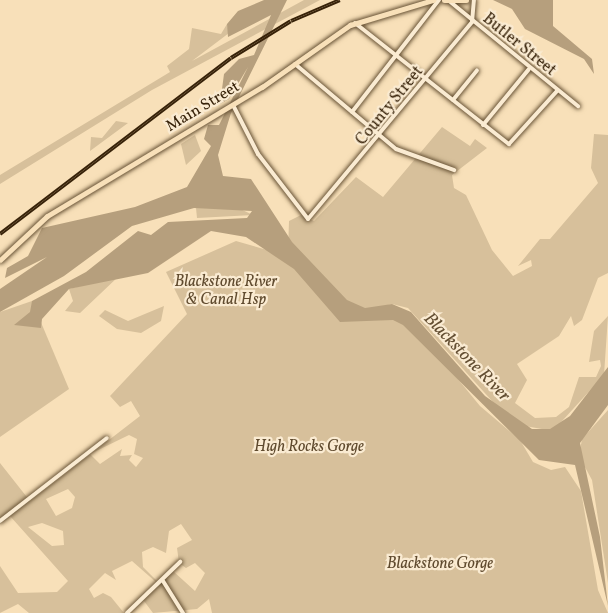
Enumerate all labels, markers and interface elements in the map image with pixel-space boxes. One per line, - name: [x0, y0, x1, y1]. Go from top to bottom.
- street label: Butler Street: [478, 10, 560, 80]
- street label: County Street: [352, 62, 428, 150]
- street label: Main Street: [163, 78, 243, 136]
- park label: Blackstone River & Canal Hsp: [175, 272, 277, 310]
- water label: Blackstone River: [418, 309, 514, 407]
- park label: High Rocks Gorge: [254, 437, 364, 457]
- park label: Blackstone Gorge: [387, 554, 493, 574]

